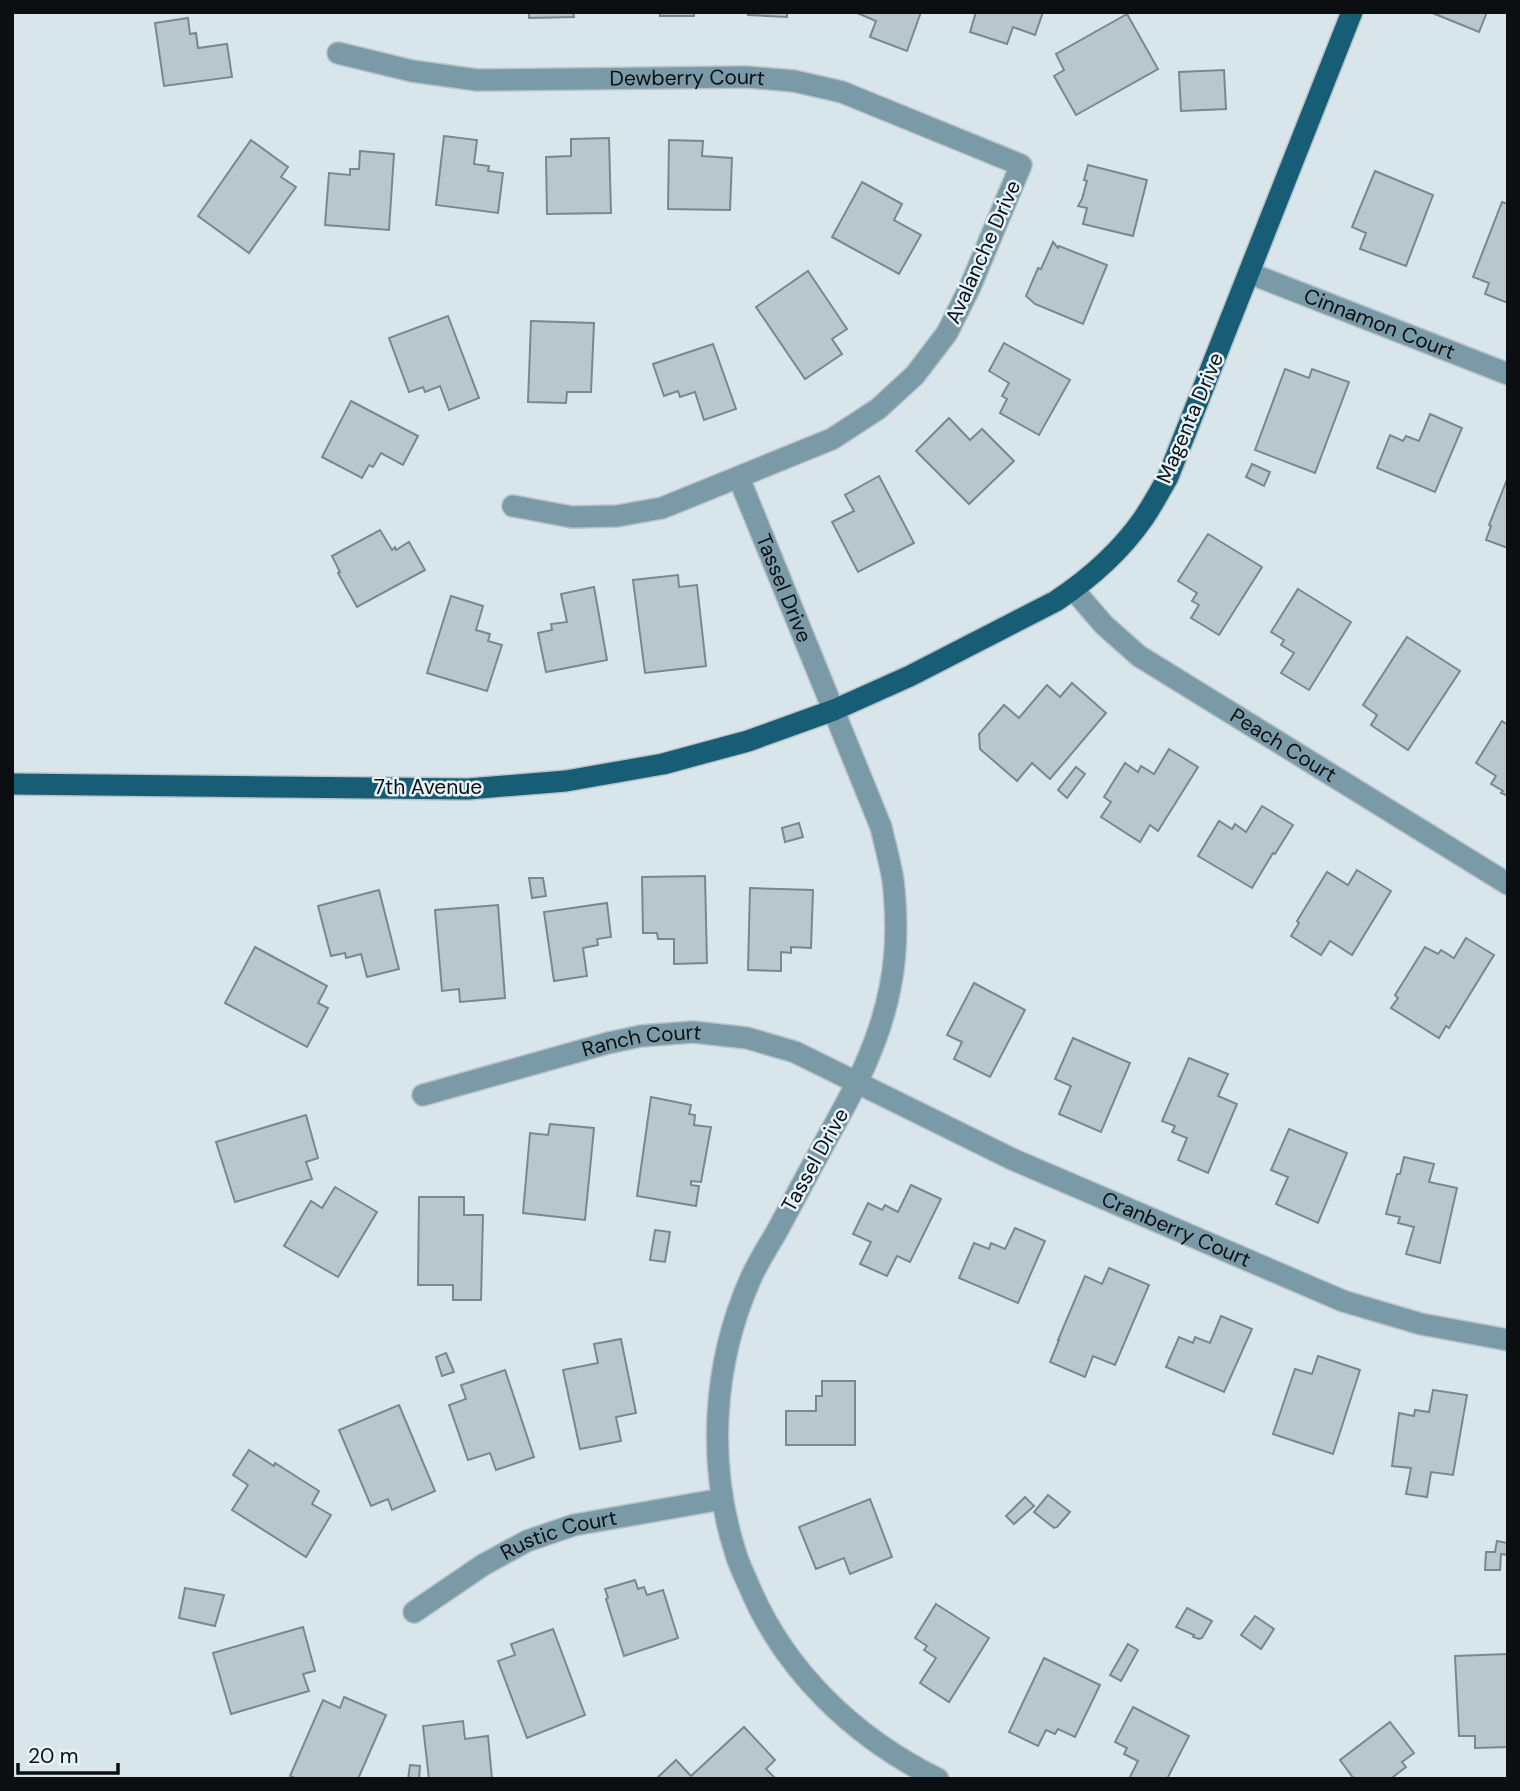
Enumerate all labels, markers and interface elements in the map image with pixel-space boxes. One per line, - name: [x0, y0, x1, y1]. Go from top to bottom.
- street label: Dewberry Court: [609, 63, 766, 93]
- street label: Avalanche Drive: [939, 176, 1027, 328]
- street label: Cinnamon Court: [1300, 282, 1459, 366]
- street label: Magenta Drive: [1150, 348, 1230, 488]
- street label: Tassel Drive: [749, 530, 818, 647]
- street label: Peach Court: [1225, 702, 1342, 789]
- street label: 7th Avenue: [374, 773, 482, 801]
- street label: Ranch Court: [579, 1018, 703, 1064]
- street label: Tassel Drive: [775, 1103, 855, 1217]
- street label: Cranberry Court: [1097, 1185, 1255, 1274]
- street label: Rustic Court: [496, 1504, 619, 1567]
- scale bar: [18, 1732, 117, 1776]
- text: 20 m: [28, 1742, 79, 1770]

